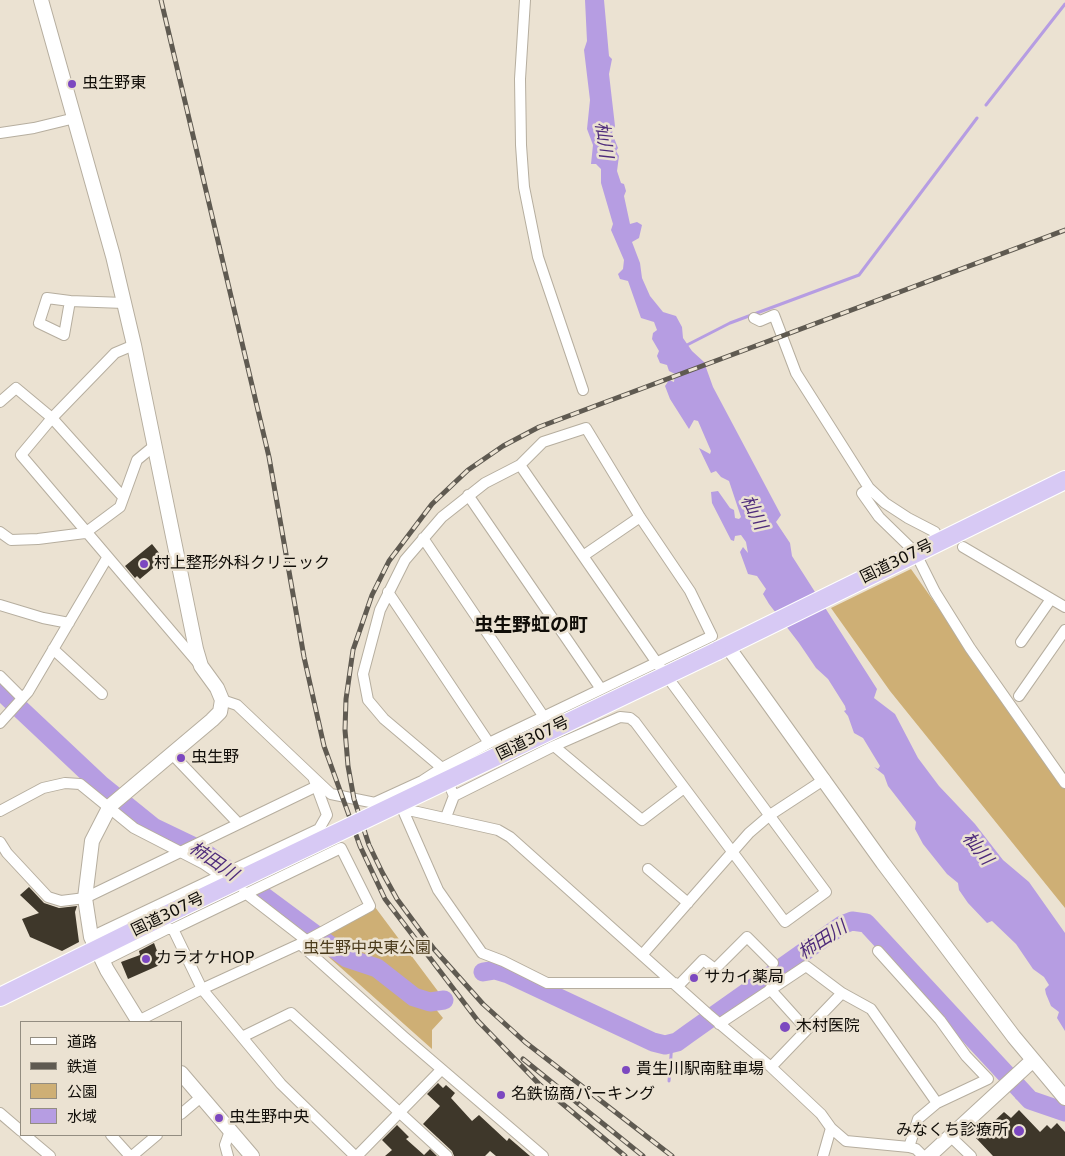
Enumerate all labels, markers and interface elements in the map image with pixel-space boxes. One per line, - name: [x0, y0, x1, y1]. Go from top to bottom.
- place label: 虫生野東: [82, 74, 146, 94]
- marker: 虫生野東: [66, 78, 78, 90]
- water label: 杣川: [590, 121, 616, 159]
- water label: 杣川: [735, 492, 771, 534]
- street label: 国道307号: [857, 536, 937, 588]
- place label: 村上整形外科クリニック: [154, 554, 330, 574]
- marker: 村上整形外科クリニック: [138, 558, 150, 570]
- district label: 虫生野虹の町: [474, 615, 588, 637]
- street label: 国道307号: [493, 713, 573, 765]
- place label: 虫生野: [191, 748, 239, 768]
- marker: 虫生野: [175, 752, 187, 764]
- water label: 杣川: [957, 828, 997, 870]
- water label: 柿田川: [185, 838, 241, 886]
- street label: 国道307号: [128, 889, 208, 941]
- water label: 柿田川: [794, 917, 852, 965]
- park label: 虫生野中央東公園: [303, 939, 431, 959]
- place label: カラオケHOP: [156, 949, 254, 969]
- marker: カラオケHOP: [140, 953, 152, 965]
- place label: サカイ薬局: [704, 968, 784, 988]
- marker: サカイ薬局: [688, 972, 700, 984]
- place label: 木村医院: [796, 1017, 860, 1037]
- marker: 木村医院: [778, 1020, 792, 1034]
- legend: [20, 1021, 182, 1136]
- text: 道路: [67, 1033, 97, 1051]
- text: 鉄道: [67, 1058, 97, 1076]
- place label: 貴生川駅南駐車場: [636, 1060, 764, 1080]
- marker: 貴生川駅南駐車場: [620, 1064, 632, 1076]
- text: 公園: [67, 1083, 97, 1101]
- place label: 名鉄協商パーキング: [511, 1085, 655, 1105]
- marker: 名鉄協商パーキング: [495, 1089, 507, 1101]
- text: 水域: [67, 1108, 97, 1126]
- place label: 虫生野中央: [229, 1108, 309, 1128]
- marker: 虫生野中央: [213, 1112, 225, 1124]
- place label: みなくち診療所: [896, 1121, 1008, 1141]
- marker: みなくち診療所: [1012, 1124, 1026, 1138]

